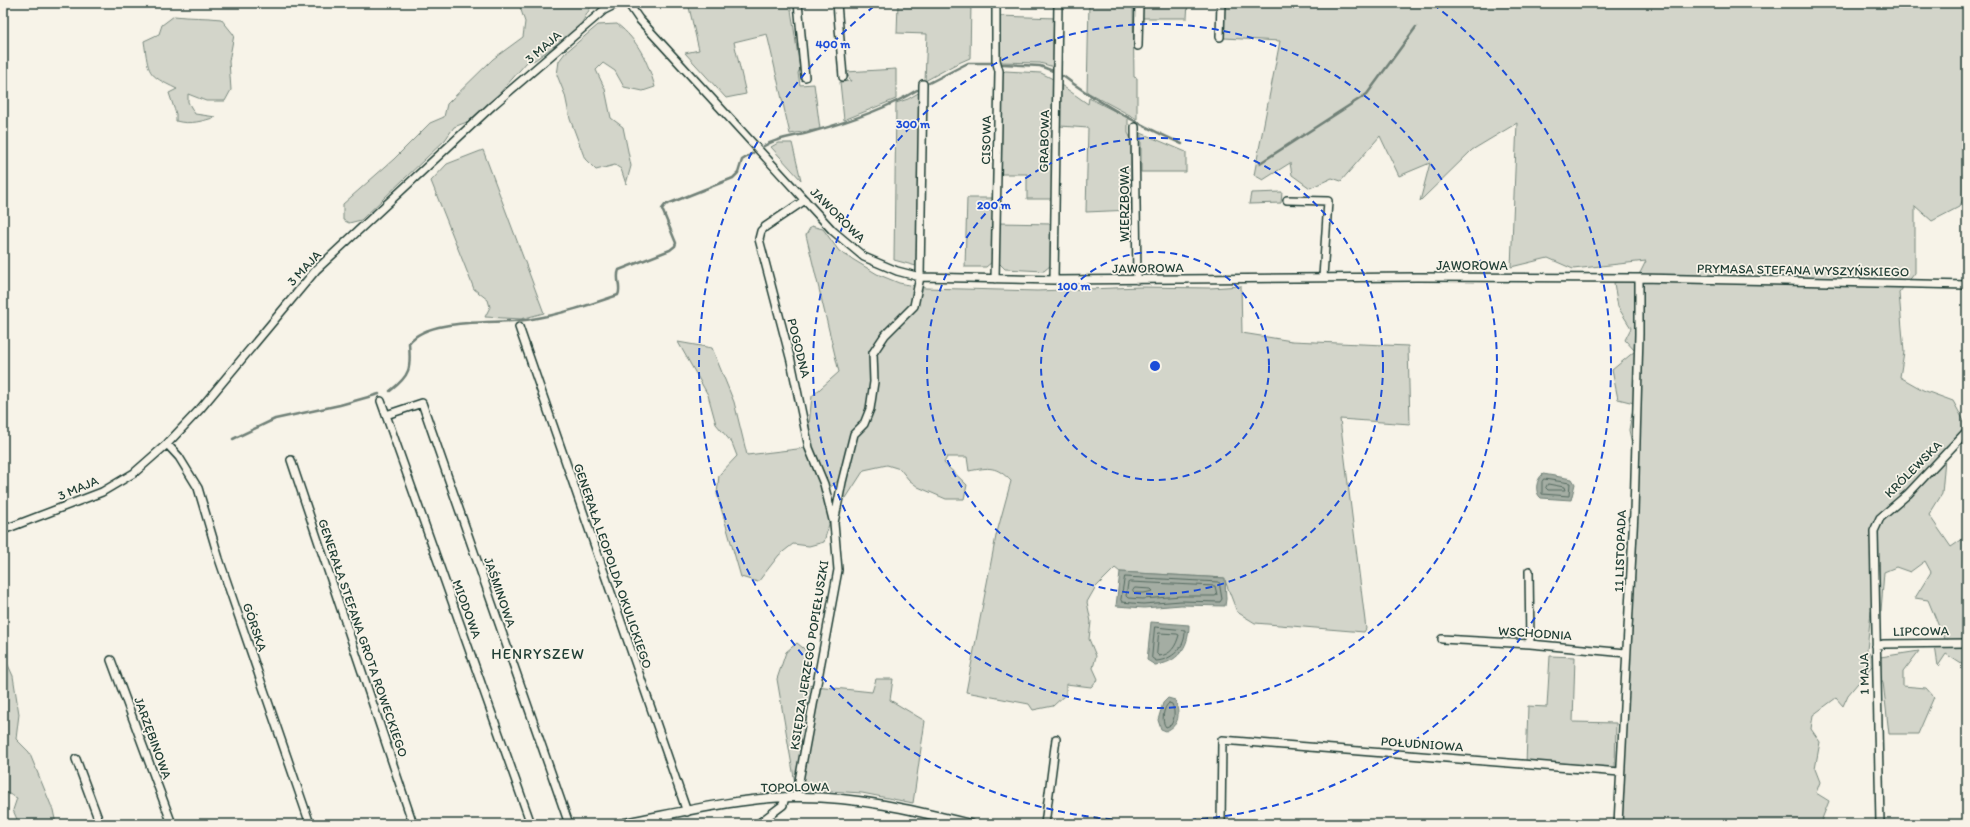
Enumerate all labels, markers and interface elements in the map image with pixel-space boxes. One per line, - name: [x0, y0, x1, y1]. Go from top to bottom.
- street label: 3 MAJA: [522, 27, 565, 67]
- text: 400 m: [816, 37, 851, 51]
- street label: GRABOWA: [1036, 109, 1052, 172]
- street label: CISOWA: [978, 115, 994, 165]
- text: 300 m: [896, 117, 931, 131]
- street label: WIERZBOWA: [1117, 165, 1132, 242]
- street label: JAWOROWA: [807, 184, 869, 246]
- text: 200 m: [977, 198, 1012, 212]
- street label: 3 MAJA: [284, 247, 325, 289]
- street label: JAWOROWA: [1436, 258, 1508, 273]
- street label: JAWOROWA: [1112, 260, 1185, 276]
- street label: PRYMASA STEFANA WYSZYŃSKIEGO: [1697, 261, 1909, 279]
- text: 100 m: [1057, 279, 1091, 293]
- street label: POGODNA: [784, 317, 814, 380]
- centre of rings: [1148, 359, 1162, 373]
- street label: KRÓLEWSKA: [1881, 437, 1945, 501]
- street label: GENERAŁA LEOPOLDA OKULICKIEGO: [571, 461, 655, 671]
- street label: 3 MAJA: [55, 472, 101, 503]
- street label: 11 LISTOPADA: [1611, 509, 1629, 593]
- street label: GENERAŁA STEFANA GROTA ROWECKIEGO: [315, 517, 411, 759]
- street label: JAŚMINOWA: [481, 555, 519, 630]
- street label: KSIĘDZA JERZEGO POPIEŁUSZKI: [787, 559, 831, 751]
- street label: MIODOWA: [449, 578, 485, 641]
- street label: GÓRSKA: [240, 601, 271, 654]
- street label: WSCHODNIA: [1498, 623, 1573, 643]
- street label: LIPCOWA: [1893, 623, 1950, 639]
- district label: HENRYSZEW: [491, 645, 585, 663]
- street label: 1 MAJA: [1856, 652, 1872, 695]
- street label: JARZĘBINOWA: [131, 695, 175, 782]
- street label: POŁUDNIOWA: [1380, 734, 1465, 754]
- street label: TOPOLOWA: [761, 779, 830, 795]

